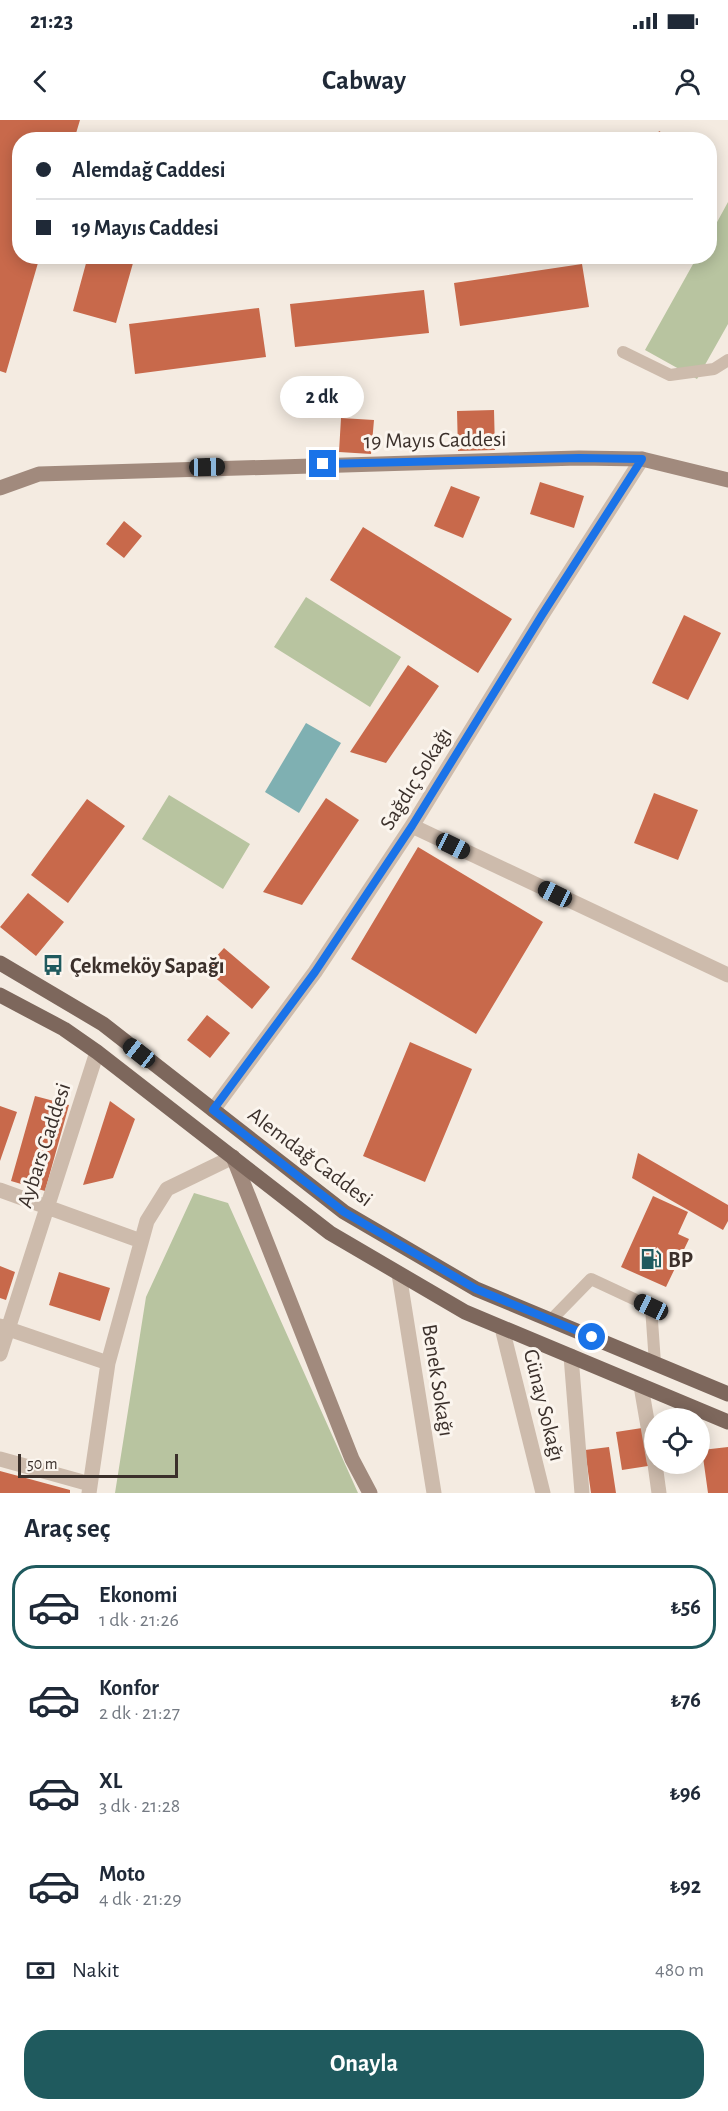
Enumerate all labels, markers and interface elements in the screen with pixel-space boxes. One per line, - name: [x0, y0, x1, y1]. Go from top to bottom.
- text: 21:23: [30, 10, 73, 32]
- icon: back: [24, 65, 57, 98]
- icon: person: [671, 65, 704, 98]
- text: Cabway: [322, 67, 406, 94]
- text: Alemdağ Caddesi: [72, 159, 225, 181]
- text: 19 Mayıs Caddesi: [72, 217, 219, 239]
- callout: 2 dk: [281, 377, 365, 419]
- text: 2 dk: [306, 387, 338, 407]
- street label: 19 Mayıs Caddesi: [363, 428, 507, 452]
- route end: [309, 450, 336, 477]
- car: [189, 458, 225, 476]
- street label: Sağdıç Sokağı: [376, 723, 456, 834]
- car: [433, 830, 473, 862]
- car: [535, 878, 575, 910]
- bus stop icon: Çekmeköy Sapağı: [41, 953, 65, 977]
- place label: Çekmeköy Sapağı: [70, 955, 224, 978]
- car: [119, 1035, 159, 1071]
- street label: Aybars Caddesi: [13, 1080, 74, 1210]
- street label: Alemdağ Caddesi: [244, 1103, 377, 1211]
- fuel station icon: BP: [639, 1247, 663, 1271]
- place label: BP: [668, 1249, 693, 1271]
- car: [631, 1291, 671, 1323]
- street label: Benek Sokağı: [418, 1322, 458, 1438]
- route start: [578, 1323, 605, 1350]
- street label: Günay Sokağı: [519, 1347, 569, 1463]
- map controls: [644, 1408, 710, 1474]
- button: locate: [644, 1408, 710, 1474]
- scale bar: [18, 1451, 178, 1478]
- text: 50 m: [27, 1456, 58, 1472]
- text: Araç seç: [24, 1515, 110, 1542]
- icon: car: [27, 1580, 81, 1634]
- text: Ekonomi: [99, 1584, 178, 1606]
- text: ₺56: [671, 1596, 701, 1618]
- text: 1 dk · 21:26: [99, 1610, 179, 1630]
- icon: car: [27, 1673, 81, 1727]
- text: Konfor: [99, 1677, 159, 1699]
- text: ₺76: [671, 1689, 701, 1711]
- text: 2 dk · 21:27: [99, 1703, 180, 1723]
- icon: car: [27, 1766, 81, 1820]
- text: XL: [99, 1770, 122, 1792]
- text: ₺96: [669, 1782, 701, 1804]
- text: 3 dk · 21:28: [99, 1796, 180, 1816]
- icon: car: [27, 1859, 81, 1913]
- text: Moto: [99, 1863, 145, 1885]
- text: ₺92: [670, 1875, 701, 1897]
- text: 4 dk · 21:29: [99, 1889, 182, 1909]
- icon: cash: [24, 1954, 57, 1987]
- text: Nakit: [72, 1959, 119, 1981]
- text: 480 m: [655, 1960, 704, 1980]
- button: Onayla: [24, 2030, 704, 2099]

